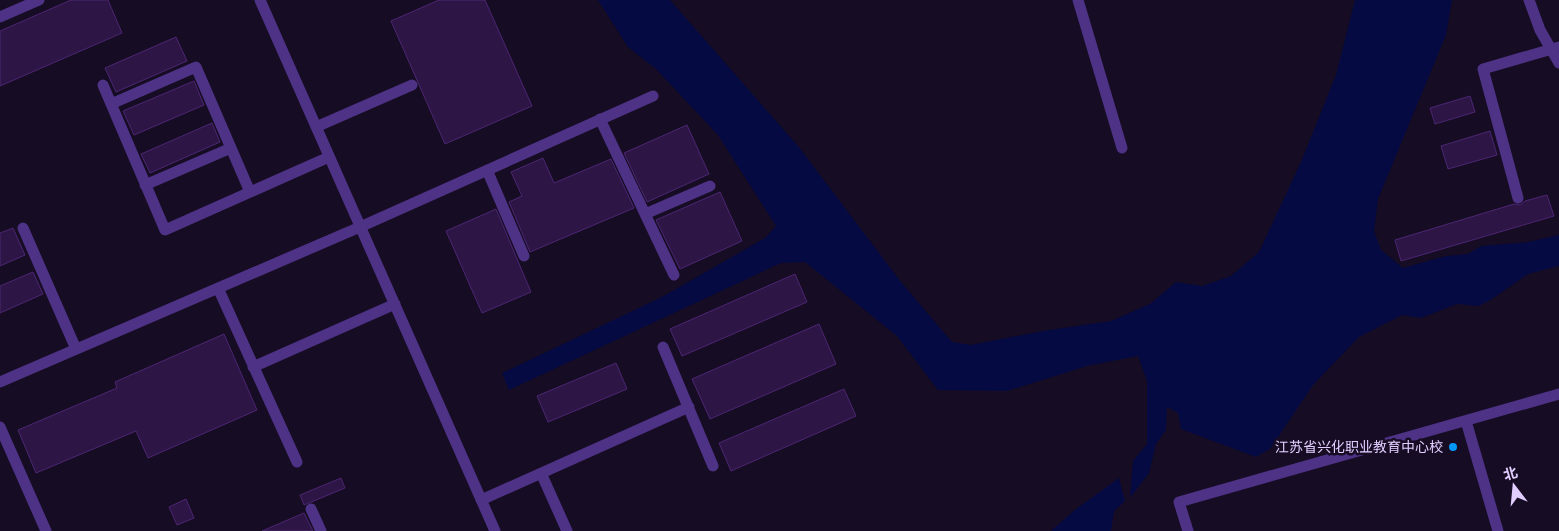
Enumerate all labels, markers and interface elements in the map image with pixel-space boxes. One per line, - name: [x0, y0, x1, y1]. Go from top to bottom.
- place label: 江苏省兴化职业教育中心校: [1275, 439, 1443, 455]
- marker: 江苏省兴化职业教育中心校: [1447, 441, 1459, 453]
- north arrow: [1489, 461, 1539, 511]
- text: 北: [1501, 464, 1519, 483]

